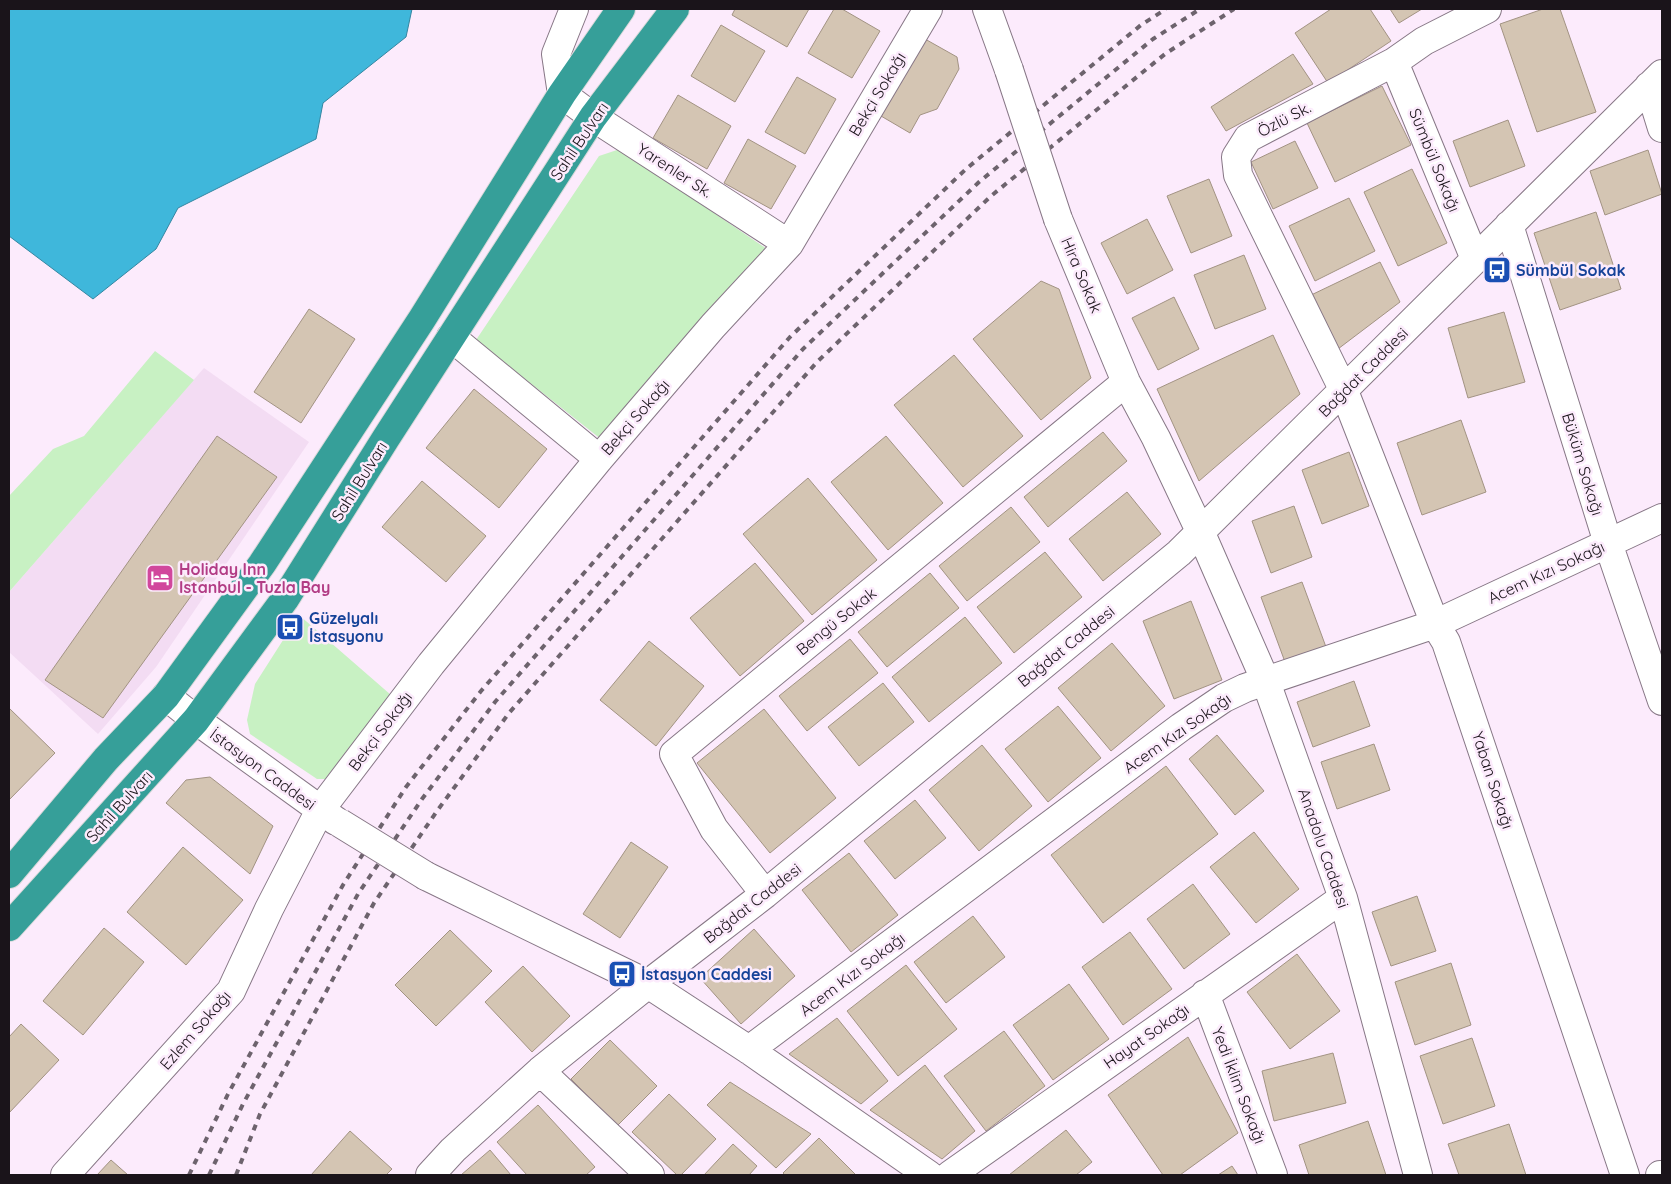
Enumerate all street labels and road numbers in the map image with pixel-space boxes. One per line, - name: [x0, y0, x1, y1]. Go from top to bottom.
- street label: Bekçi Sokağı: [844, 48, 910, 140]
- street label: Özlü Sk.: [1254, 97, 1314, 141]
- street label: Sahil Bulvarı: [546, 98, 612, 184]
- street label: Sümbül Sokağı: [1405, 105, 1465, 215]
- street label: Yarenler Sk.: [634, 138, 716, 202]
- street label: Hira Sokak: [1057, 234, 1107, 316]
- street label: Bağdat Caddesi: [1314, 323, 1412, 421]
- street label: Bekçi Sokağı: [597, 375, 673, 459]
- street label: Büküm Sokağı: [1558, 410, 1608, 518]
- street label: Sahil Bulvarı: [327, 438, 391, 524]
- street label: Acem Kızı Sokağı: [1484, 536, 1608, 608]
- street label: Bengü Sokak: [792, 583, 880, 659]
- street label: Bağdat Caddesi: [1014, 601, 1118, 691]
- street label: Bekçi Sokağı: [344, 687, 416, 775]
- street label: Acem Kızı Sokağı: [1119, 689, 1235, 777]
- street label: İstasyon Caddesi: [206, 724, 320, 814]
- street label: Yaban Sokağı: [1468, 729, 1518, 831]
- street label: Sahil Bulvarı: [82, 766, 156, 846]
- street label: Anadolu Caddesi: [1294, 786, 1354, 910]
- street label: Bağdat Caddesi: [699, 859, 805, 947]
- street label: Acem Kızı Sokağı: [795, 928, 909, 1020]
- street label: Ezlem Sokağı: [155, 986, 235, 1074]
- street label: Hayat Sokağı: [1099, 999, 1193, 1073]
- street label: Yedi İklim Sokağı: [1208, 1024, 1270, 1146]

